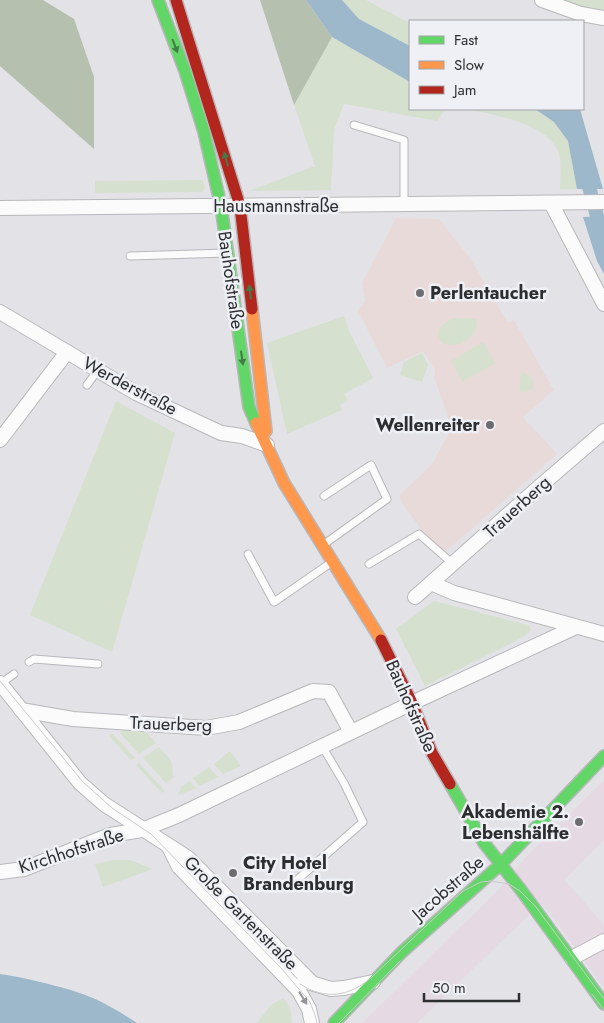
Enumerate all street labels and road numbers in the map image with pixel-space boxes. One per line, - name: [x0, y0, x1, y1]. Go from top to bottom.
- street label: Hausmannstraße: [213, 193, 339, 219]
- street label: Bauhofstraße: [211, 229, 251, 331]
- street label: Werderstraße: [78, 350, 182, 422]
- street label: Trauerberg: [478, 470, 556, 544]
- street label: Bauhofstraße: [379, 656, 443, 756]
- street label: Trauerberg: [129, 710, 213, 738]
- street label: Kirchhofstraße: [15, 822, 127, 880]
- street label: Jacobstraße: [405, 849, 490, 928]
- street label: Große Gartenstraße: [178, 850, 304, 976]

